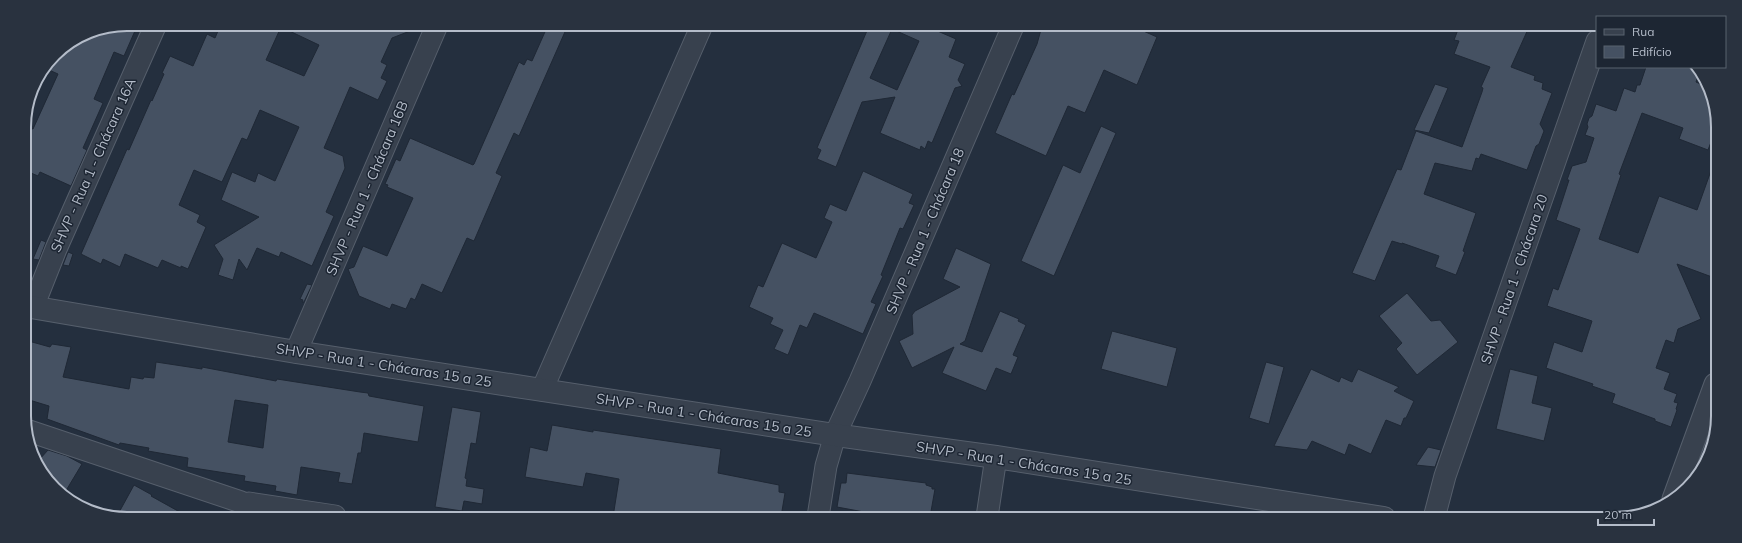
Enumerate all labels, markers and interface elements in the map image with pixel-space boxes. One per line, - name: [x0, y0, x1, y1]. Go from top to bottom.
- legend: [1596, 16, 1726, 68]
- text: Rua: [1632, 24, 1654, 39]
- text: Edifício: [1632, 44, 1672, 59]
- street label: SHVP - Rua 1 - Chácara 16A: [46, 74, 140, 255]
- street label: SHVP - Rua 1 - Chácara 16B: [322, 98, 412, 278]
- street label: SHVP - Rua 1 - Chácara 18: [882, 145, 968, 317]
- street label: SHVP - Rua 1 - Chácara 20: [1476, 192, 1552, 366]
- street label: SHVP - Rua 1 - Chácaras 15 a 25: [275, 339, 493, 391]
- street label: SHVP - Rua 1 - Chácaras 15 a 25: [595, 389, 813, 441]
- street label: SHVP - Rua 1 - Chácaras 15 a 25: [915, 437, 1133, 489]
- scale bar: [1598, 501, 1654, 527]
- text: 20 m: [1604, 507, 1632, 522]

